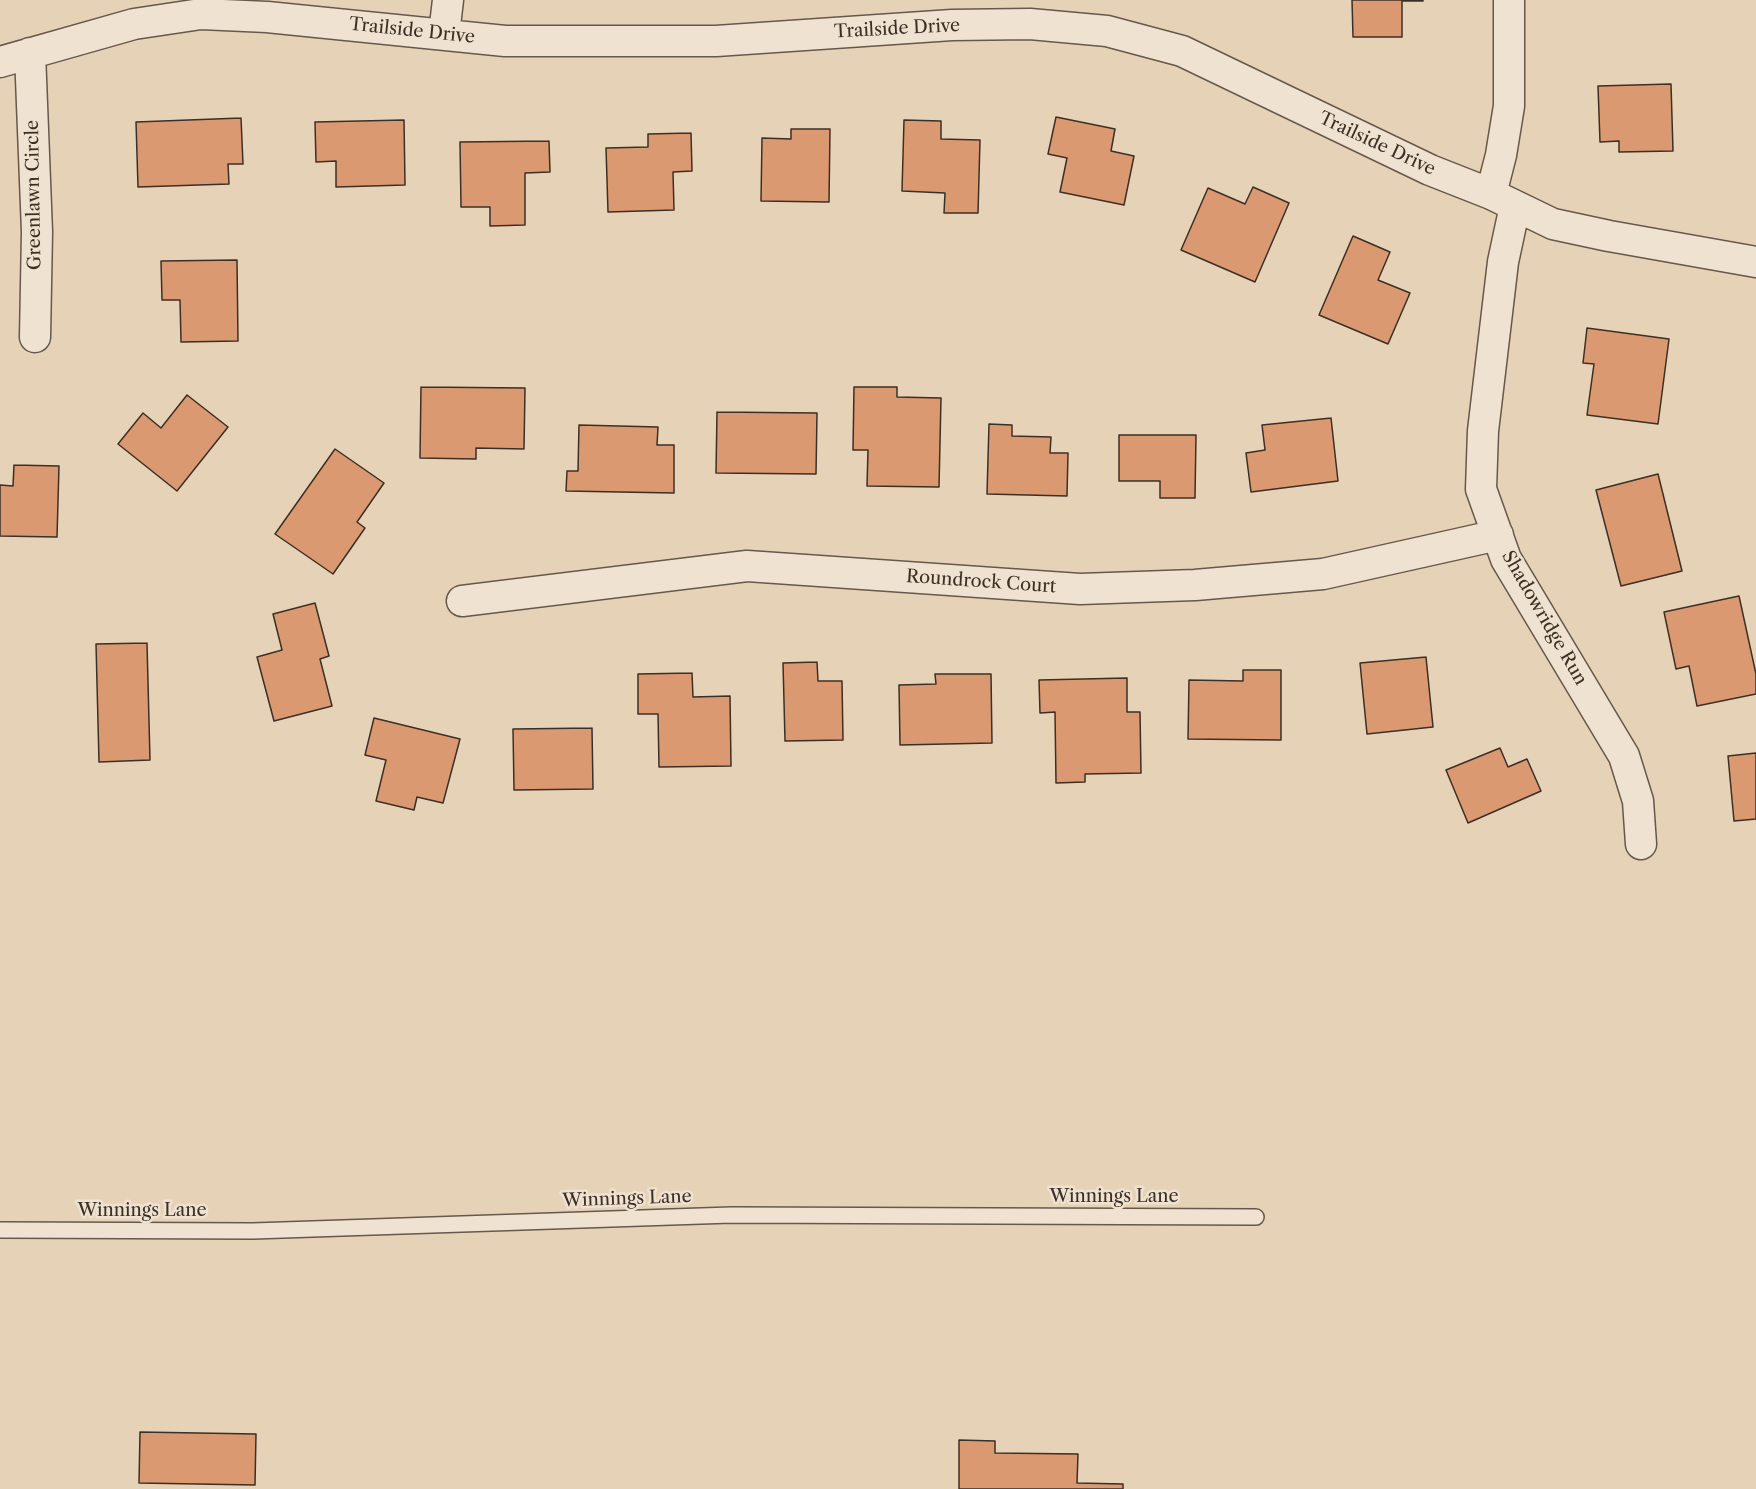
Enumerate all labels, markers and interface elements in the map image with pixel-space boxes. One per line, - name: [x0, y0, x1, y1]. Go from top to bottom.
- street label: Trailside Drive: [348, 14, 476, 48]
- street label: Trailside Drive: [833, 15, 961, 43]
- street label: Trailside Drive: [1315, 108, 1439, 180]
- street label: Greenlawn Circle: [22, 120, 46, 270]
- street label: Shadowridge Run: [1497, 547, 1591, 689]
- street label: Roundrock Court: [905, 566, 1057, 598]
- street label: Winnings Lane: [562, 1186, 692, 1212]
- street label: Winnings Lane: [1049, 1186, 1179, 1208]
- street label: Winnings Lane: [77, 1200, 207, 1222]

